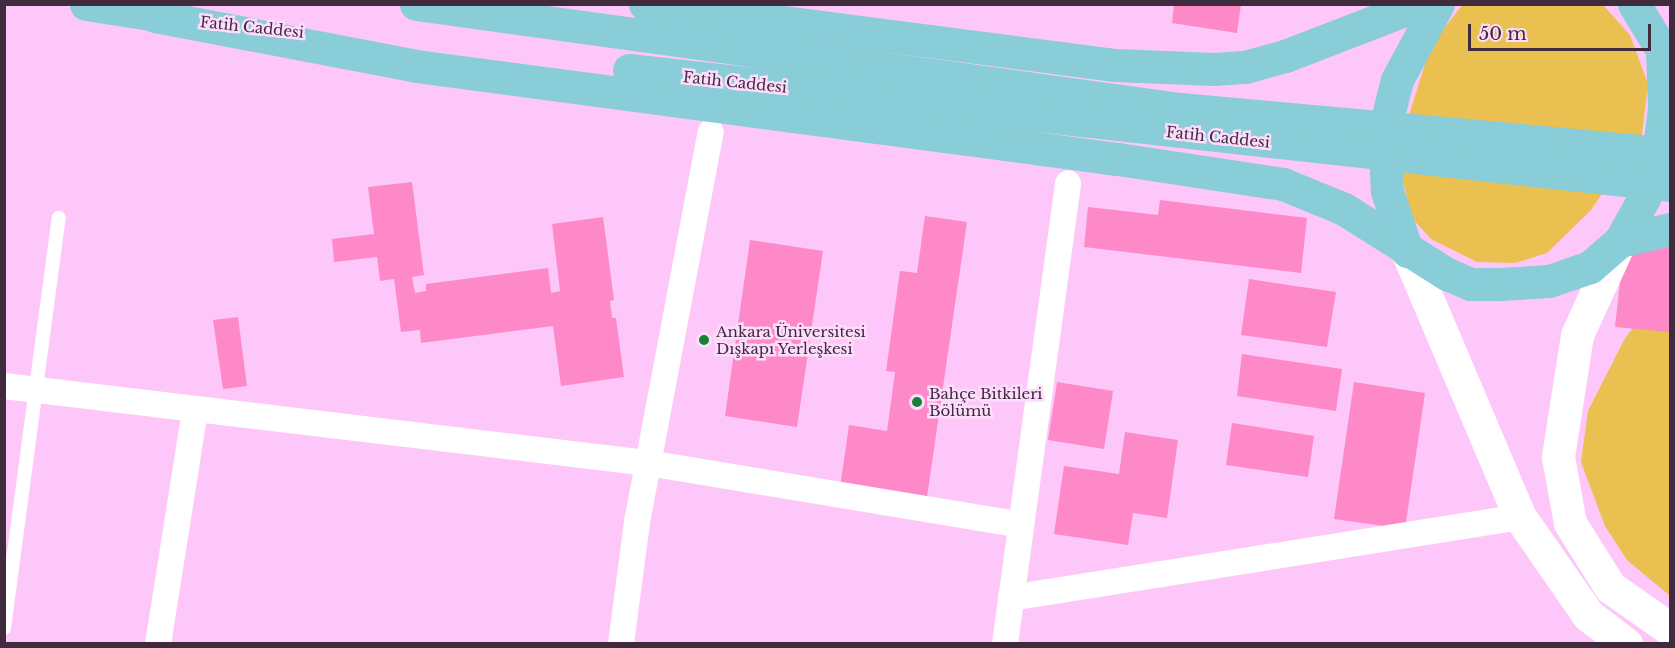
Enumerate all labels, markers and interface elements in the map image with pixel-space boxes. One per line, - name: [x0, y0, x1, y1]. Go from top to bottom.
- scale bar: [1471, 12, 1654, 50]
- street label: Fatih Caddesi: [199, 13, 305, 41]
- text: 50 m: [1479, 23, 1527, 45]
- street label: Fatih Caddesi: [682, 68, 788, 96]
- street label: Fatih Caddesi: [1165, 123, 1271, 151]
- place label: Ankara Üniversitesi Dışkapı Yerleşkesi: [716, 322, 866, 357]
- marker: Ankara Üniversitesi Dışkapı Yerleşkesi: [697, 333, 711, 347]
- place label: Bahçe Bitkileri Bölümü: [929, 384, 1042, 419]
- marker: Bahçe Bitkileri Bölümü: [910, 395, 924, 409]

